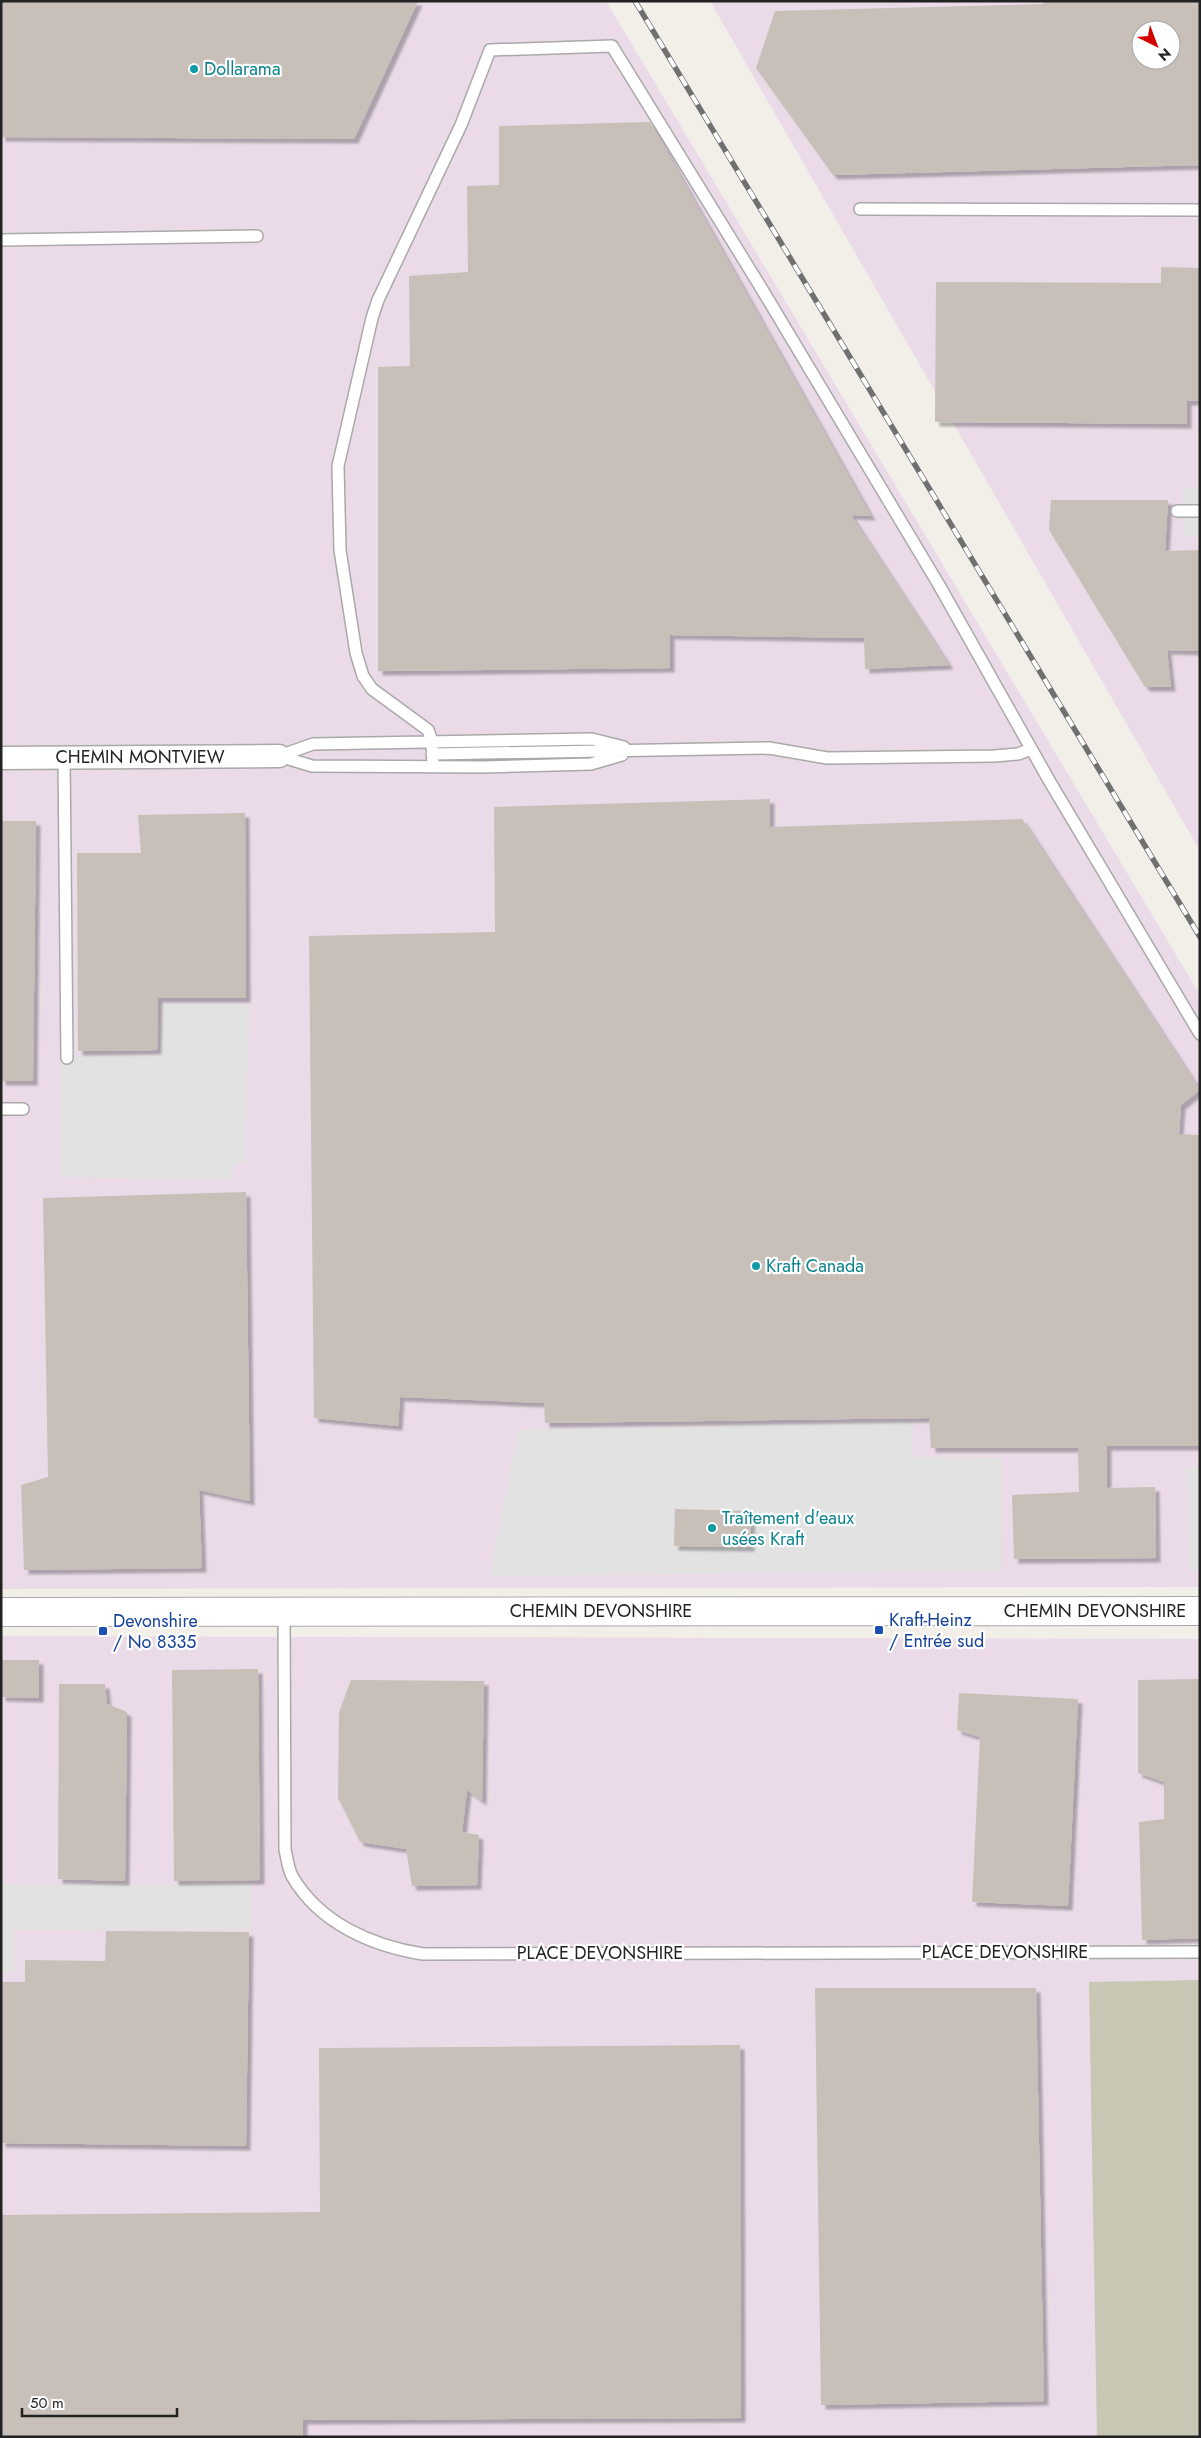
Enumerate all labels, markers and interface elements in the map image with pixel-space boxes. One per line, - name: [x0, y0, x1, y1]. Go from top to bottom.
- north arrow: [1131, 20, 1181, 70]
- text: N: [1154, 44, 1176, 66]
- place label: Dollarama: [204, 56, 281, 82]
- marker: Dollarama: [188, 63, 200, 75]
- street label: CHEMIN MONTVIEW: [55, 744, 225, 770]
- place label: Kraft Canada: [766, 1253, 864, 1279]
- marker: Kraft Canada: [750, 1260, 762, 1272]
- place label: Traîtement d'eaux usées Kraft: [722, 1505, 854, 1552]
- marker: Traîtement d'eaux usées Kraft: [706, 1522, 718, 1534]
- street label: CHEMIN DEVONSHIRE: [510, 1598, 692, 1624]
- street label: CHEMIN DEVONSHIRE: [1004, 1598, 1186, 1624]
- place label: Kraft-Heinz / Entrée sud: [889, 1607, 984, 1654]
- place label: Devonshire / No 8335: [113, 1608, 198, 1655]
- marker: Kraft-Heinz / Entrée sud: [873, 1624, 885, 1636]
- marker: Devonshire / No 8335: [97, 1625, 109, 1637]
- street label: PLACE DEVONSHIRE: [922, 1939, 1088, 1965]
- street label: PLACE DEVONSHIRE: [517, 1940, 683, 1966]
- scale bar: [22, 2386, 178, 2418]
- text: 50 m: [30, 2392, 64, 2414]

